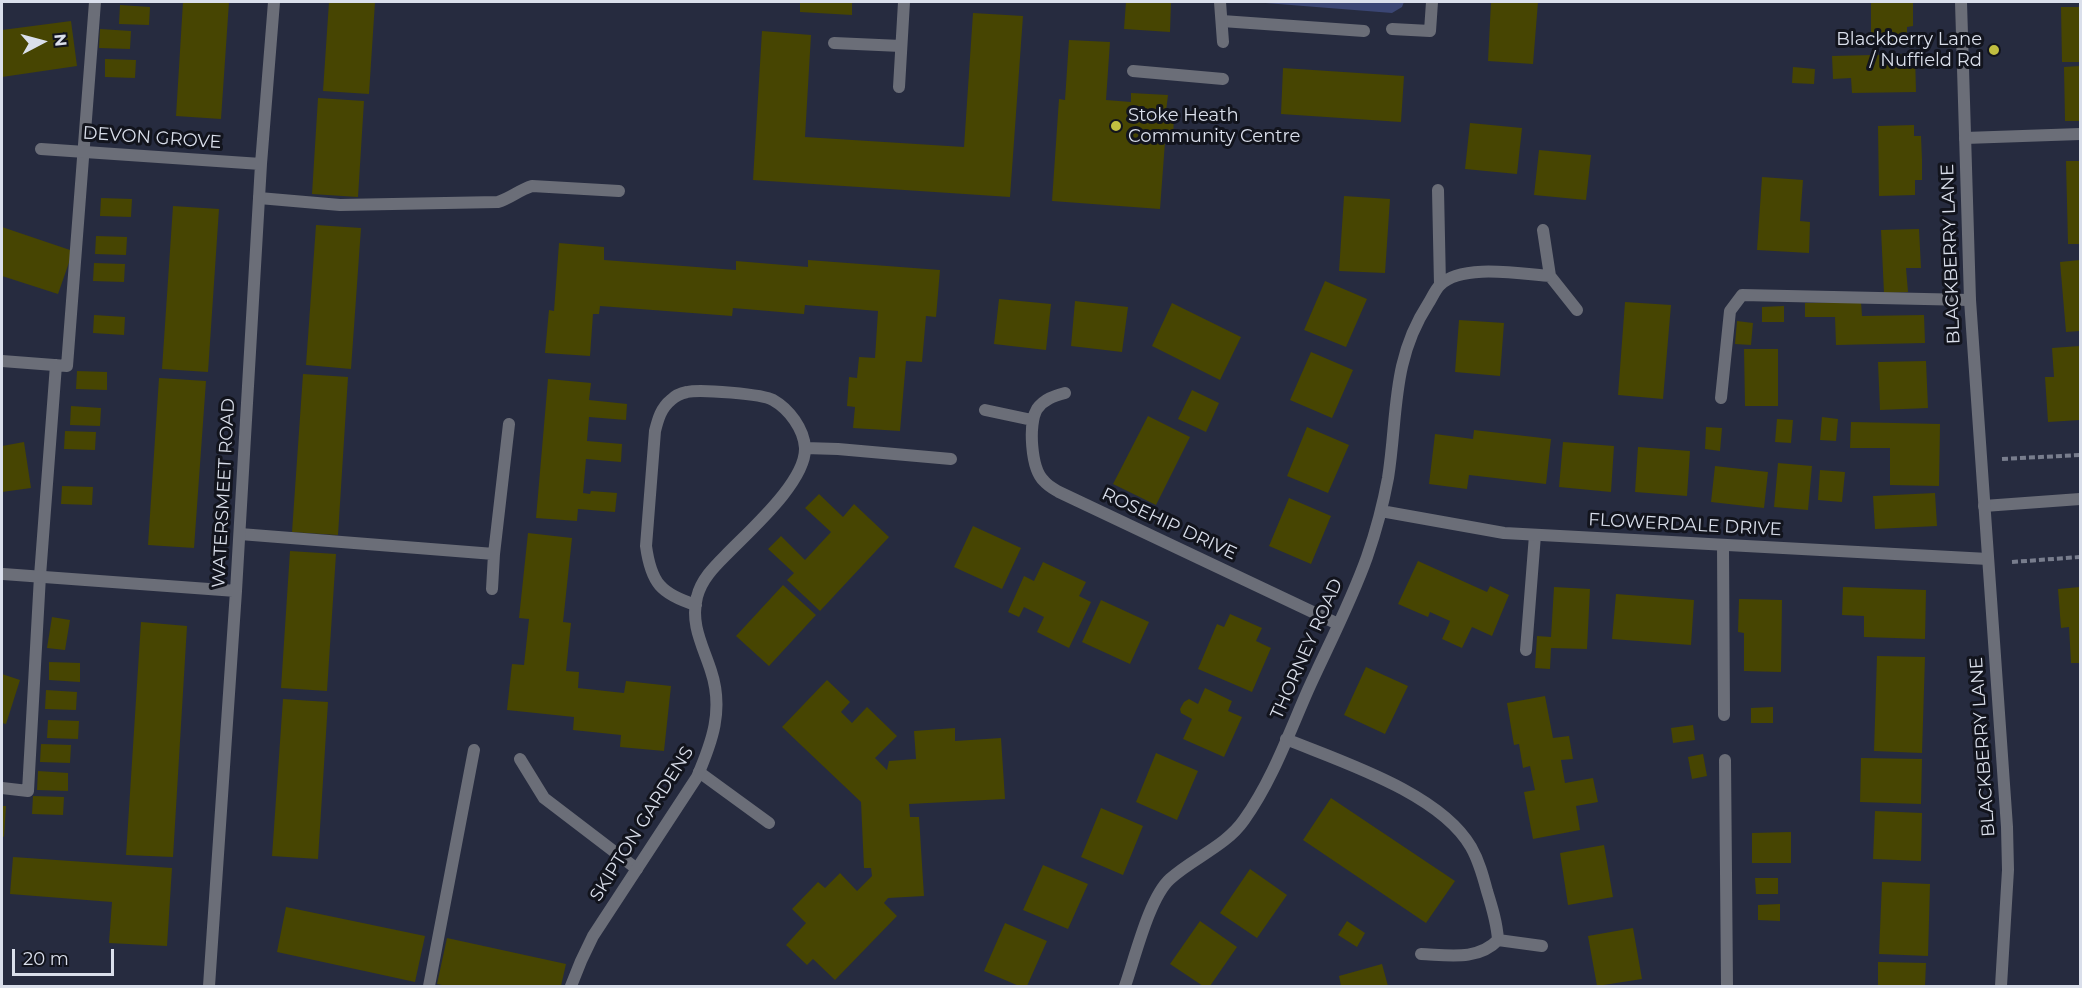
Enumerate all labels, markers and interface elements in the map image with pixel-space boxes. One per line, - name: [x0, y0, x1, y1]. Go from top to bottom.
- north arrow: [12, 12, 72, 72]
- place label: Blackberry Lane / Nuffield Rd: [1836, 29, 1982, 72]
- text: N: [50, 33, 71, 47]
- marker: Blackberry Lane / Nuffield Rd: [1987, 43, 2001, 57]
- place label: Stoke Heath Community Centre: [1128, 105, 1300, 148]
- marker: Stoke Heath Community Centre: [1109, 119, 1123, 133]
- street label: DEVON GROVE: [82, 122, 222, 154]
- street label: BLACKBERRY LANE: [1937, 164, 1965, 344]
- street label: WATERSMEET ROAD: [208, 398, 240, 588]
- street label: ROSEHIP DRIVE: [1098, 483, 1240, 565]
- street label: FLOWERDALE DRIVE: [1588, 509, 1782, 541]
- street label: THORNEY ROAD: [1266, 575, 1348, 723]
- street label: BLACKBERRY LANE: [1966, 656, 2000, 838]
- street label: SKIPTON GARDENS: [586, 743, 698, 905]
- scale bar: [15, 937, 117, 975]
- text: 20 m: [23, 948, 69, 970]

